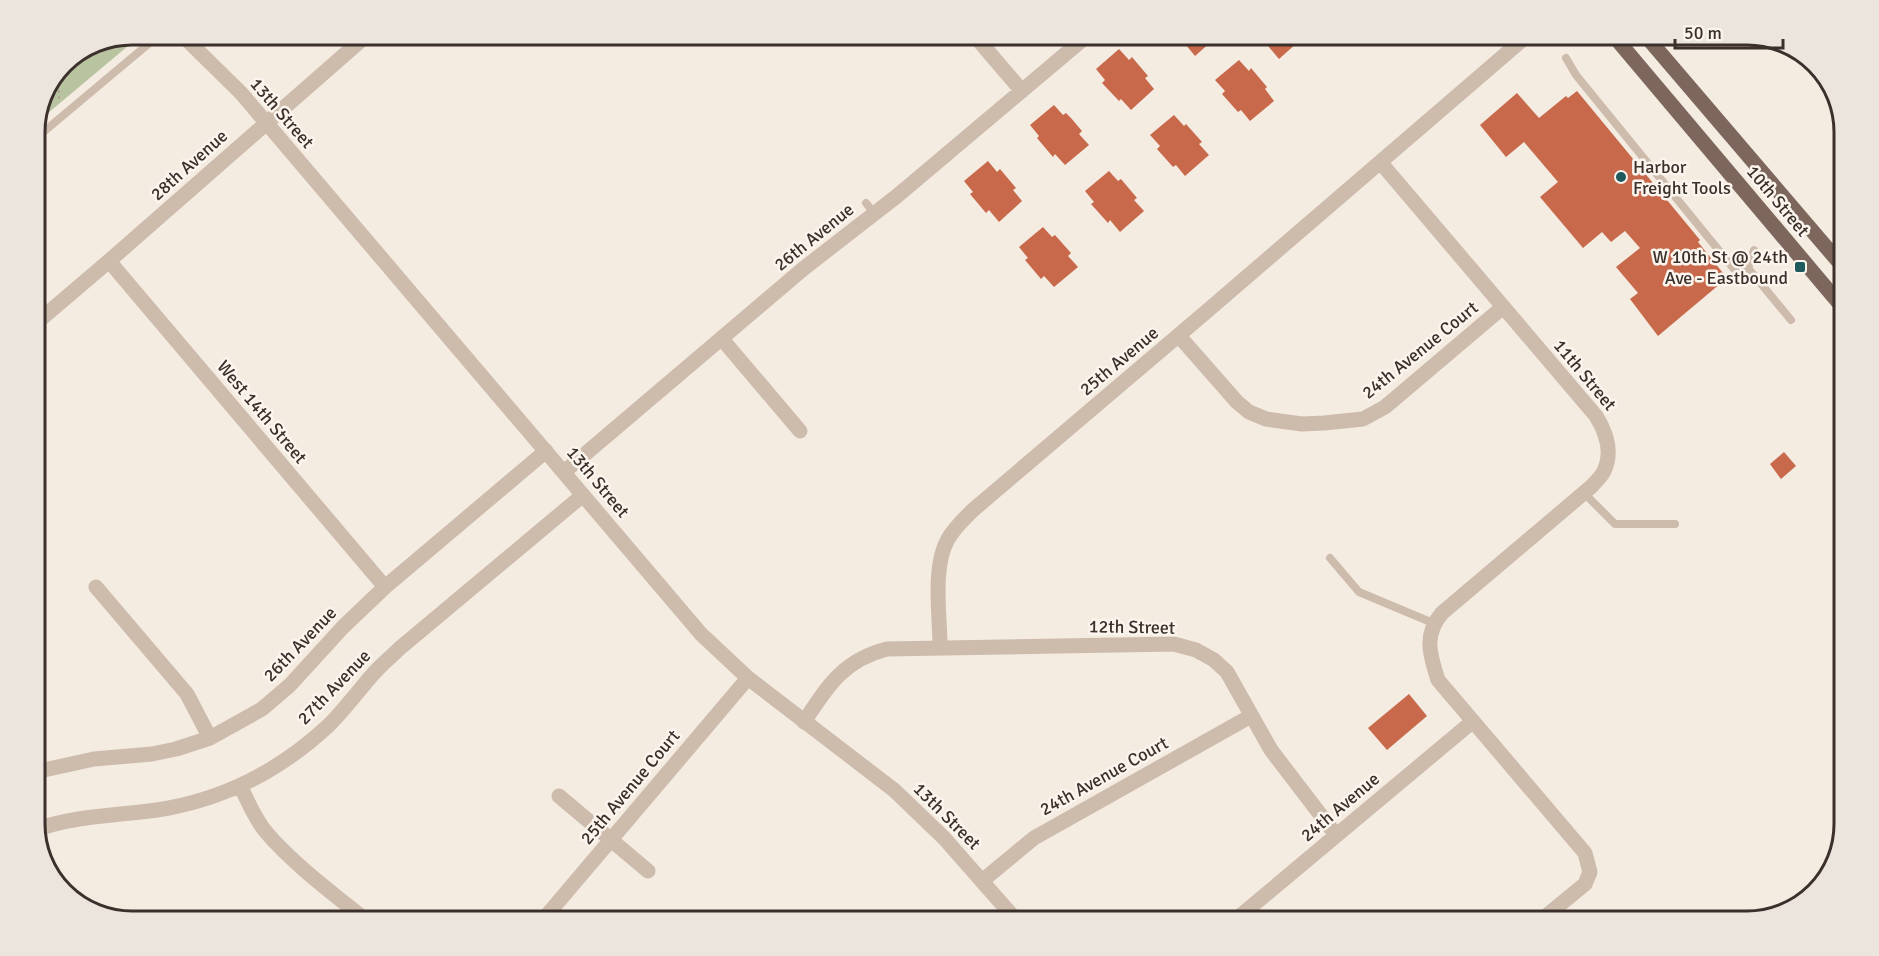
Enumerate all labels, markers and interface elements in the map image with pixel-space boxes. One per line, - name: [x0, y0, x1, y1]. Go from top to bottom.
- scale bar: [1675, 12, 1783, 50]
- text: 50 m: [1684, 22, 1722, 44]
- street label: 13th Street: [245, 73, 319, 153]
- street label: 28th Avenue: [146, 125, 232, 205]
- place label: Harbor Freight Tools: [1633, 156, 1731, 199]
- street label: 10th Street: [1742, 161, 1814, 241]
- marker: Harbor Freight Tools: [1614, 170, 1628, 184]
- street label: 26th Avenue: [770, 198, 858, 276]
- place label: W 10th St @ 24th Ave - Eastbound: [1652, 246, 1788, 289]
- marker: W 10th St @ 24th Ave - Eastbound: [1793, 260, 1807, 274]
- street label: 24th Avenue Court: [1358, 296, 1482, 404]
- street label: 25th Avenue: [1075, 322, 1163, 400]
- street label: 11th Street: [1549, 335, 1621, 415]
- street label: West 14th Street: [212, 356, 312, 468]
- street label: 13th Street: [562, 442, 634, 522]
- street label: 26th Avenue: [259, 602, 341, 686]
- street label: 12th Street: [1089, 615, 1175, 639]
- street label: 27th Avenue: [293, 645, 375, 729]
- street label: 25th Avenue Court: [576, 725, 684, 849]
- street label: 24th Avenue Court: [1036, 732, 1172, 820]
- street label: 24th Avenue: [1296, 768, 1384, 846]
- street label: 13th Street: [909, 778, 985, 854]

